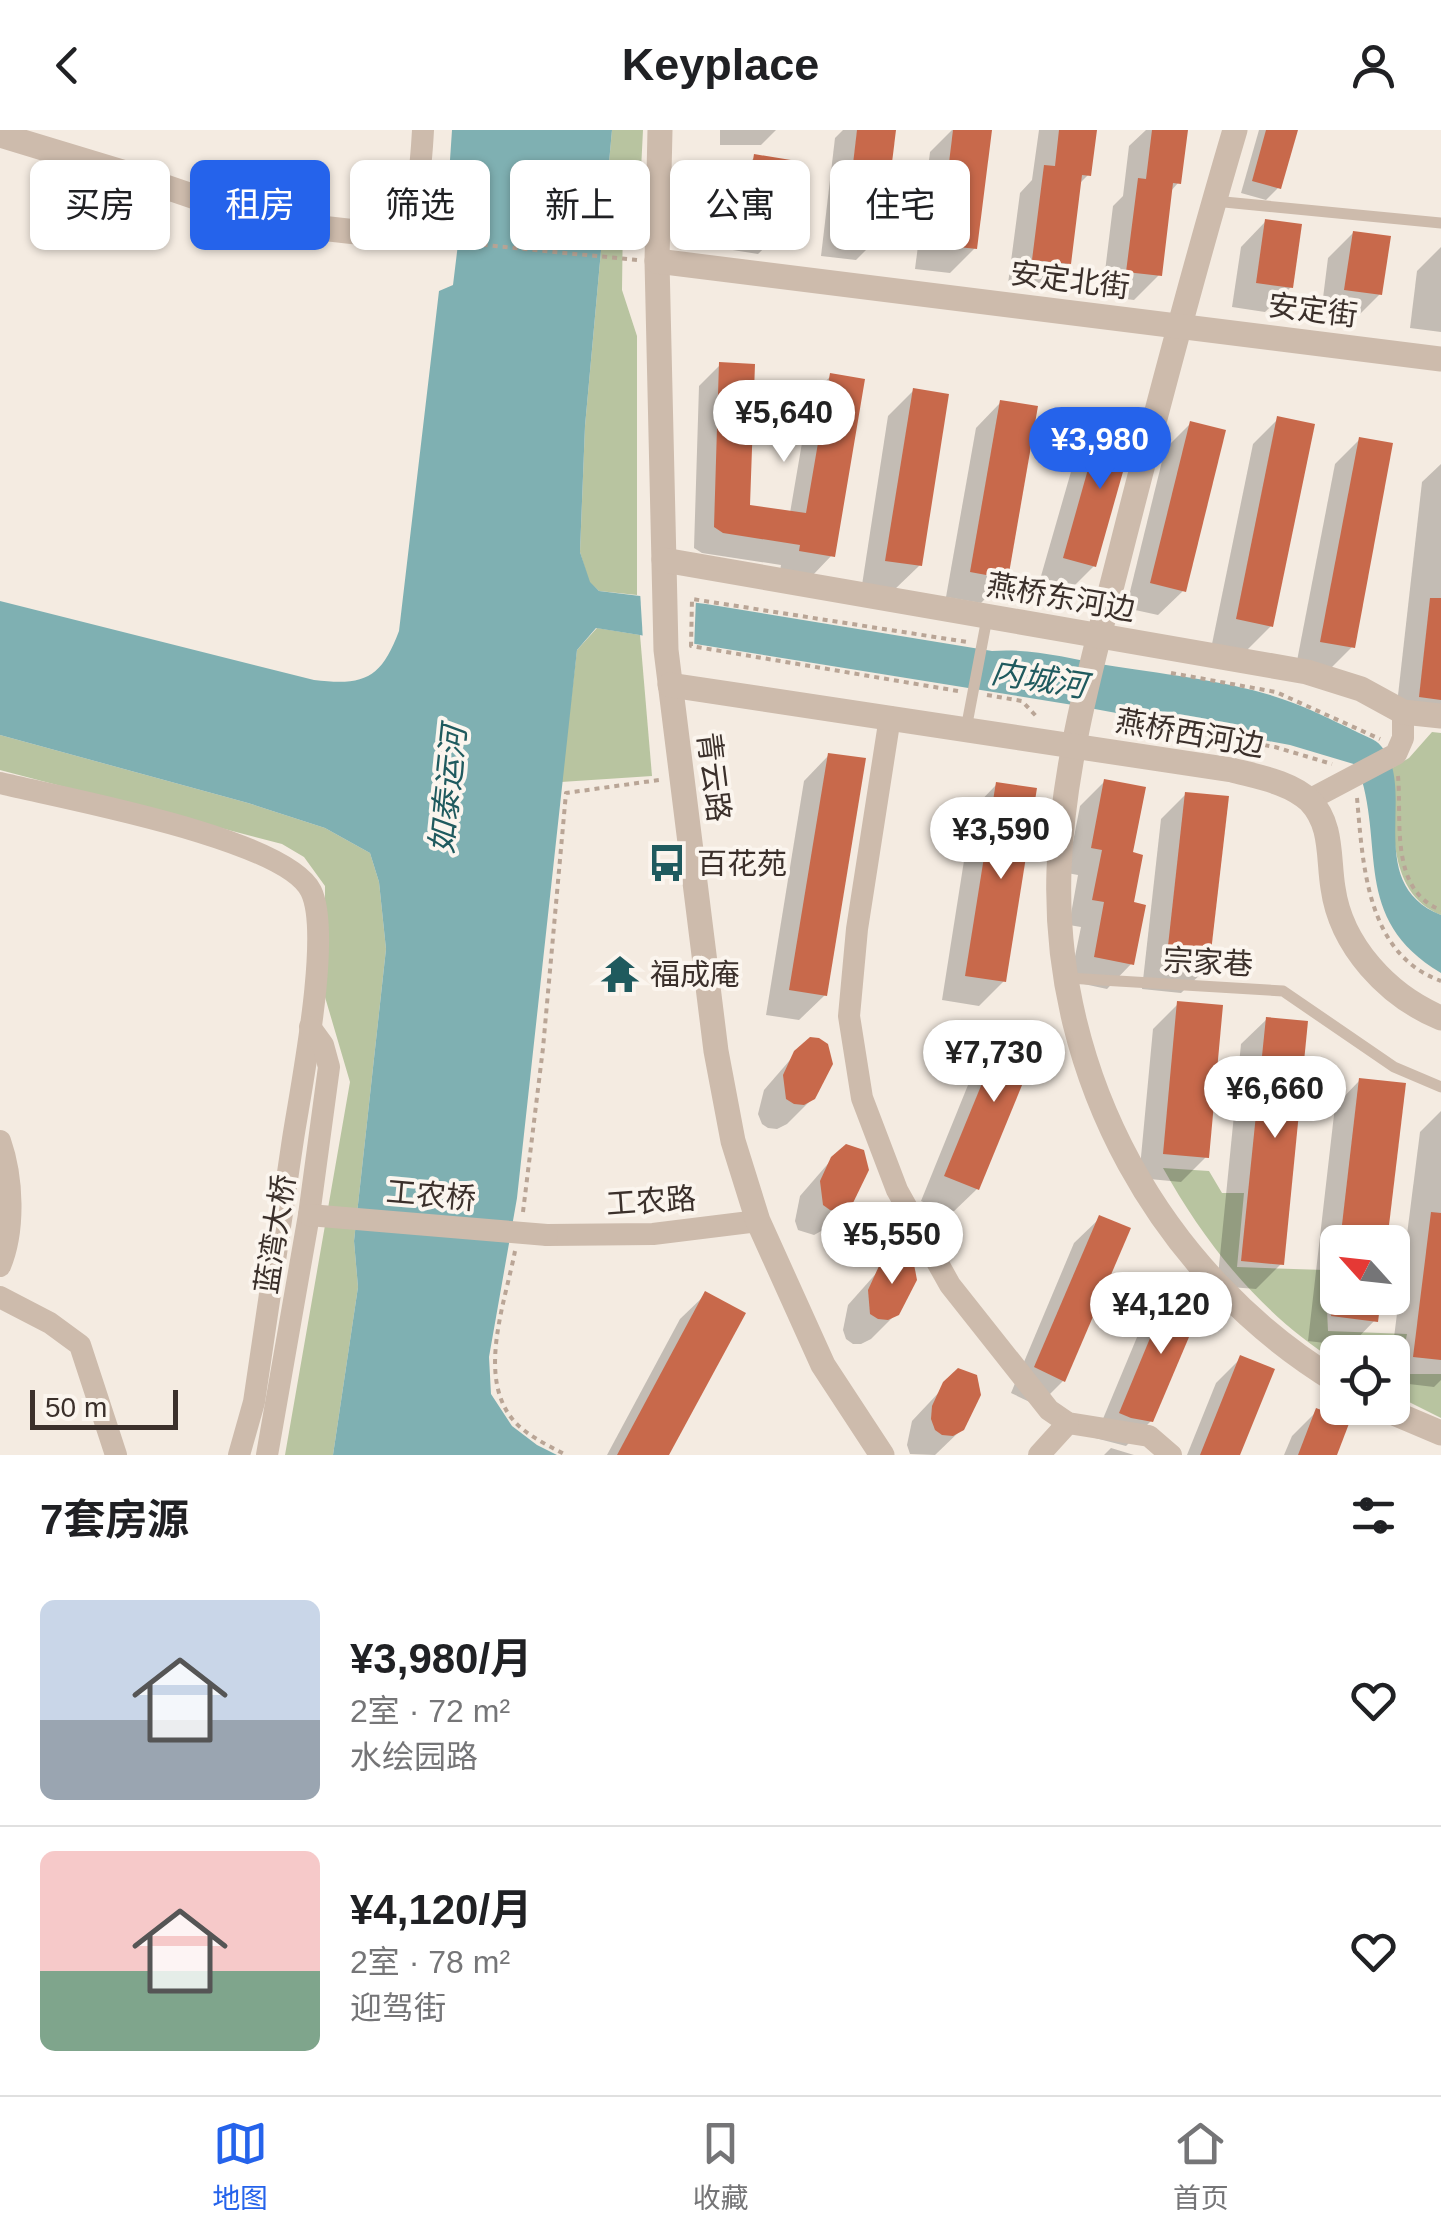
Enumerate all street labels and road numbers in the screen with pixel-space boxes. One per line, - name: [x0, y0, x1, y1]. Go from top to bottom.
- street label: 安定北街: [1008, 256, 1132, 304]
- street label: 安定街: [1266, 288, 1360, 332]
- street label: 燕桥东河边: [984, 568, 1138, 626]
- street label: 燕桥西河边: [1113, 704, 1267, 762]
- street label: 青云路: [692, 730, 736, 824]
- street label: 宗家巷: [1162, 943, 1254, 981]
- street label: 蓝湾大桥: [249, 1172, 301, 1296]
- street label: 工农桥: [385, 1175, 477, 1215]
- street label: 工农路: [605, 1181, 697, 1221]

